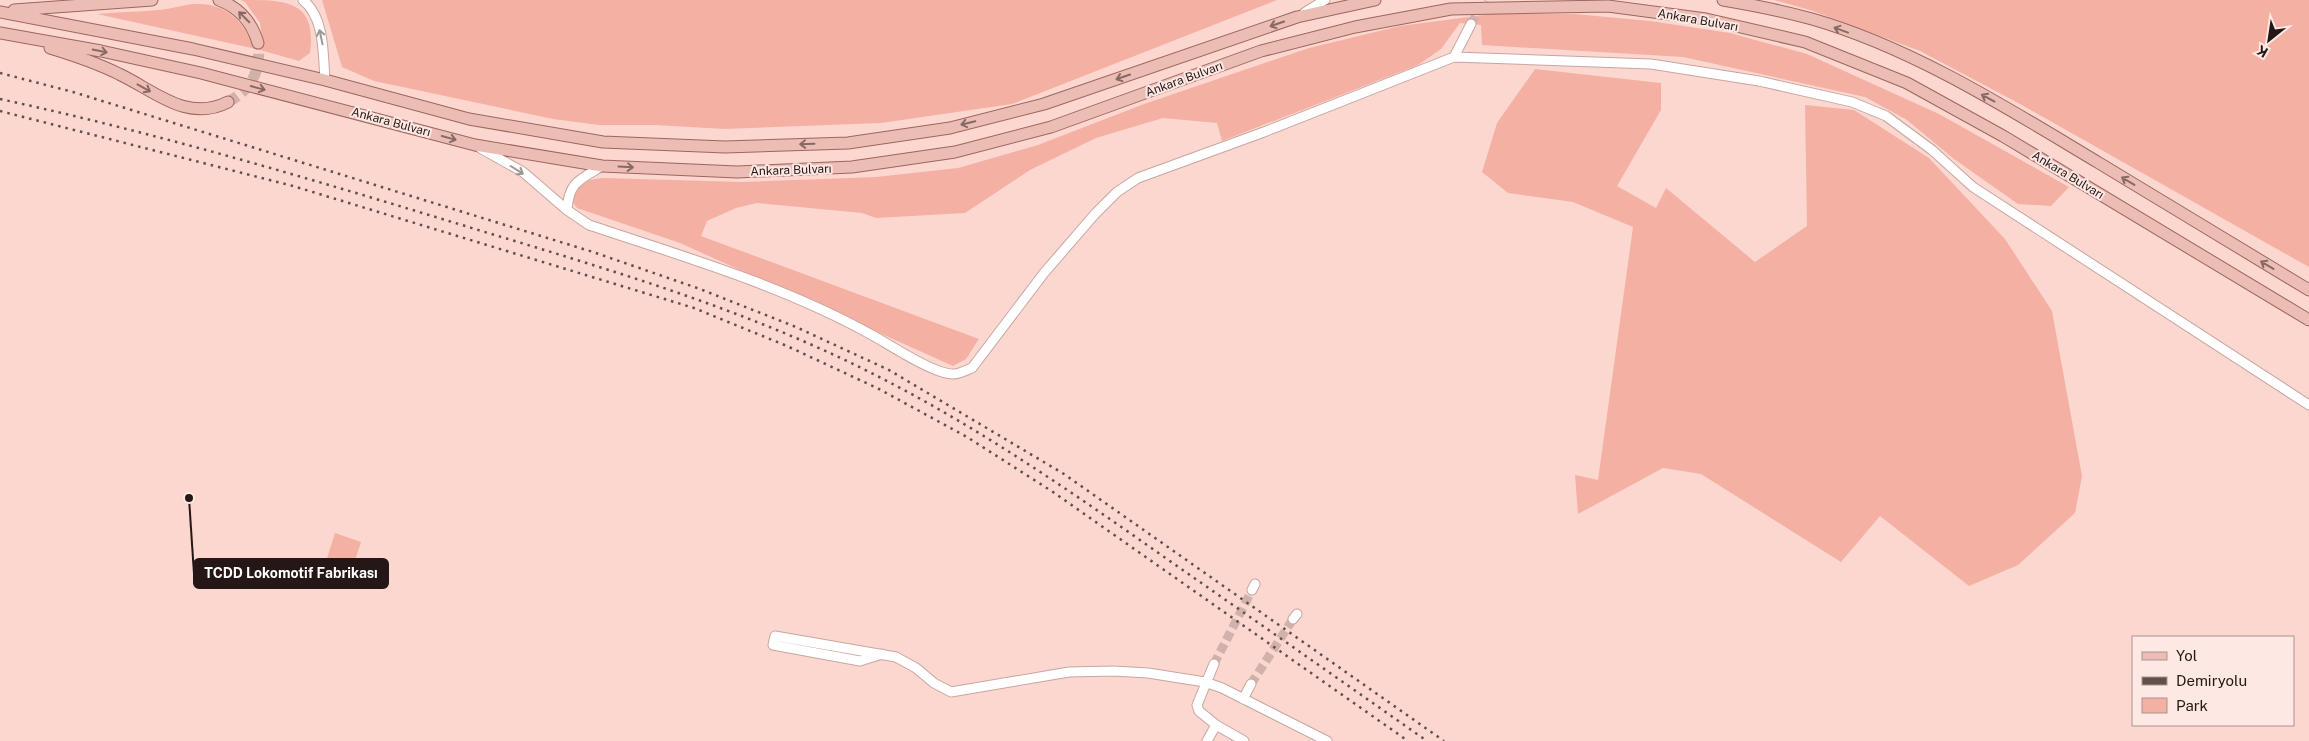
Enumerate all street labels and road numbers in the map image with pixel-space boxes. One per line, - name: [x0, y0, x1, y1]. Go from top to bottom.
- street label: Ankara Bulvarı: [1657, 6, 1739, 34]
- street label: Ankara Bulvarı: [1143, 59, 1225, 99]
- street label: Ankara Bulvarı: [350, 105, 432, 139]
- street label: Ankara Bulvarı: [2030, 148, 2106, 202]
- street label: Ankara Bulvarı: [750, 162, 832, 178]

